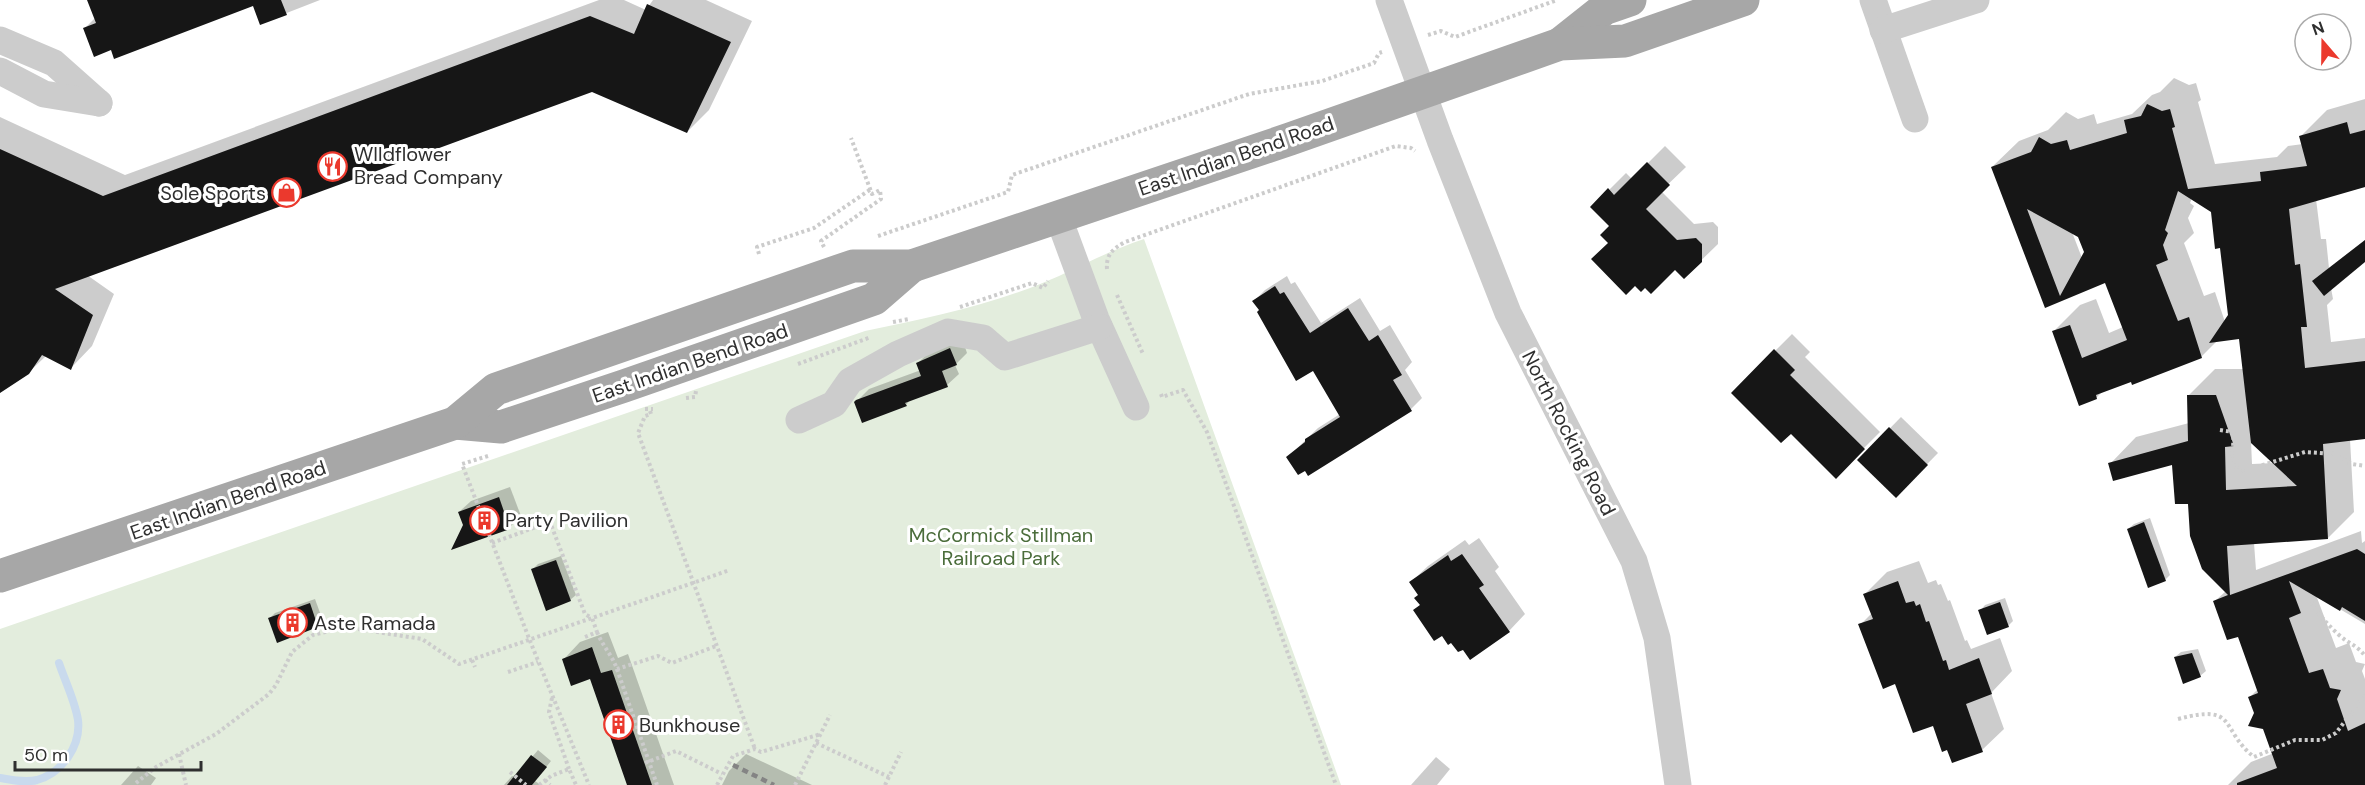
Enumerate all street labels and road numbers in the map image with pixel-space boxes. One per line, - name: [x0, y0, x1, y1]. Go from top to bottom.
- street label: East Indian Bend Road: [1135, 110, 1337, 202]
- street label: East Indian Bend Road: [589, 317, 791, 409]
- street label: North Rocking Road: [1516, 346, 1622, 520]
- street label: East Indian Bend Road: [127, 454, 329, 546]

